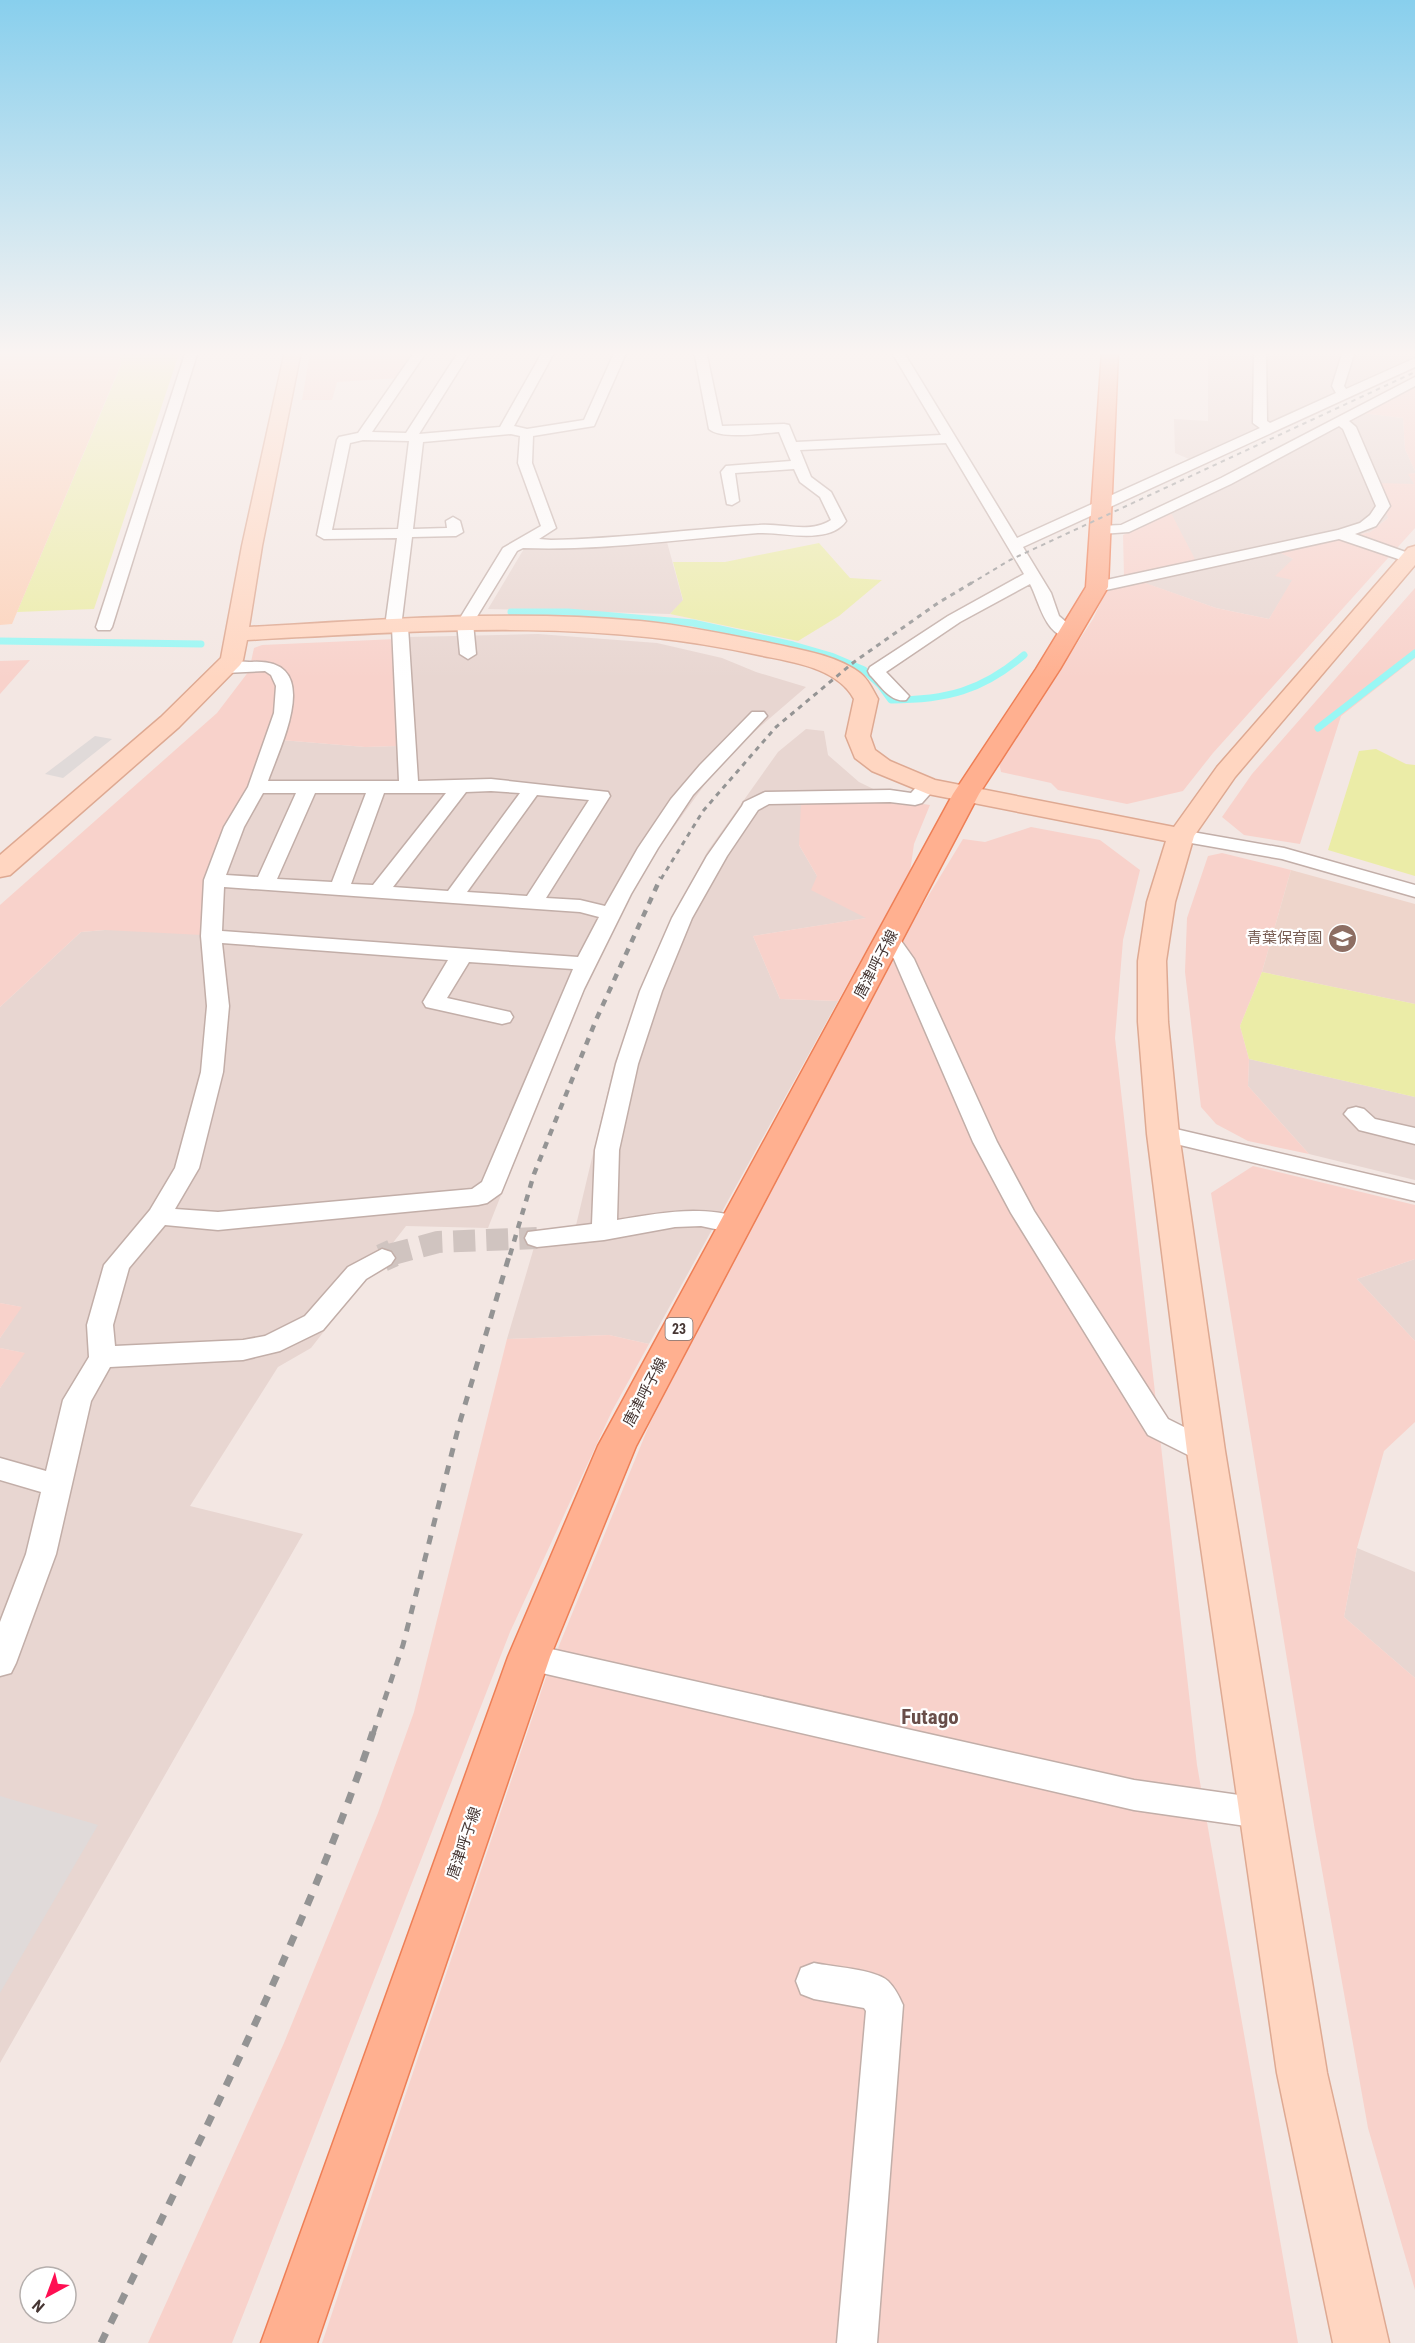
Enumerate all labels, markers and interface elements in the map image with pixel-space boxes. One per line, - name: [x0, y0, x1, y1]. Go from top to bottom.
- school or university icon: 青葉保育園: [1327, 922, 1359, 954]
- street label: 唐津呼子線: [850, 927, 902, 1001]
- place label: 青葉保育園: [1247, 929, 1322, 947]
- road number: 23: [666, 1318, 692, 1340]
- street label: 唐津呼子線: [619, 1355, 671, 1429]
- district label: Futago: [901, 1705, 959, 1729]
- street label: 唐津呼子線: [443, 1805, 485, 1881]
- north arrow: [18, 2265, 78, 2325]
- text: N: [29, 2296, 48, 2316]

